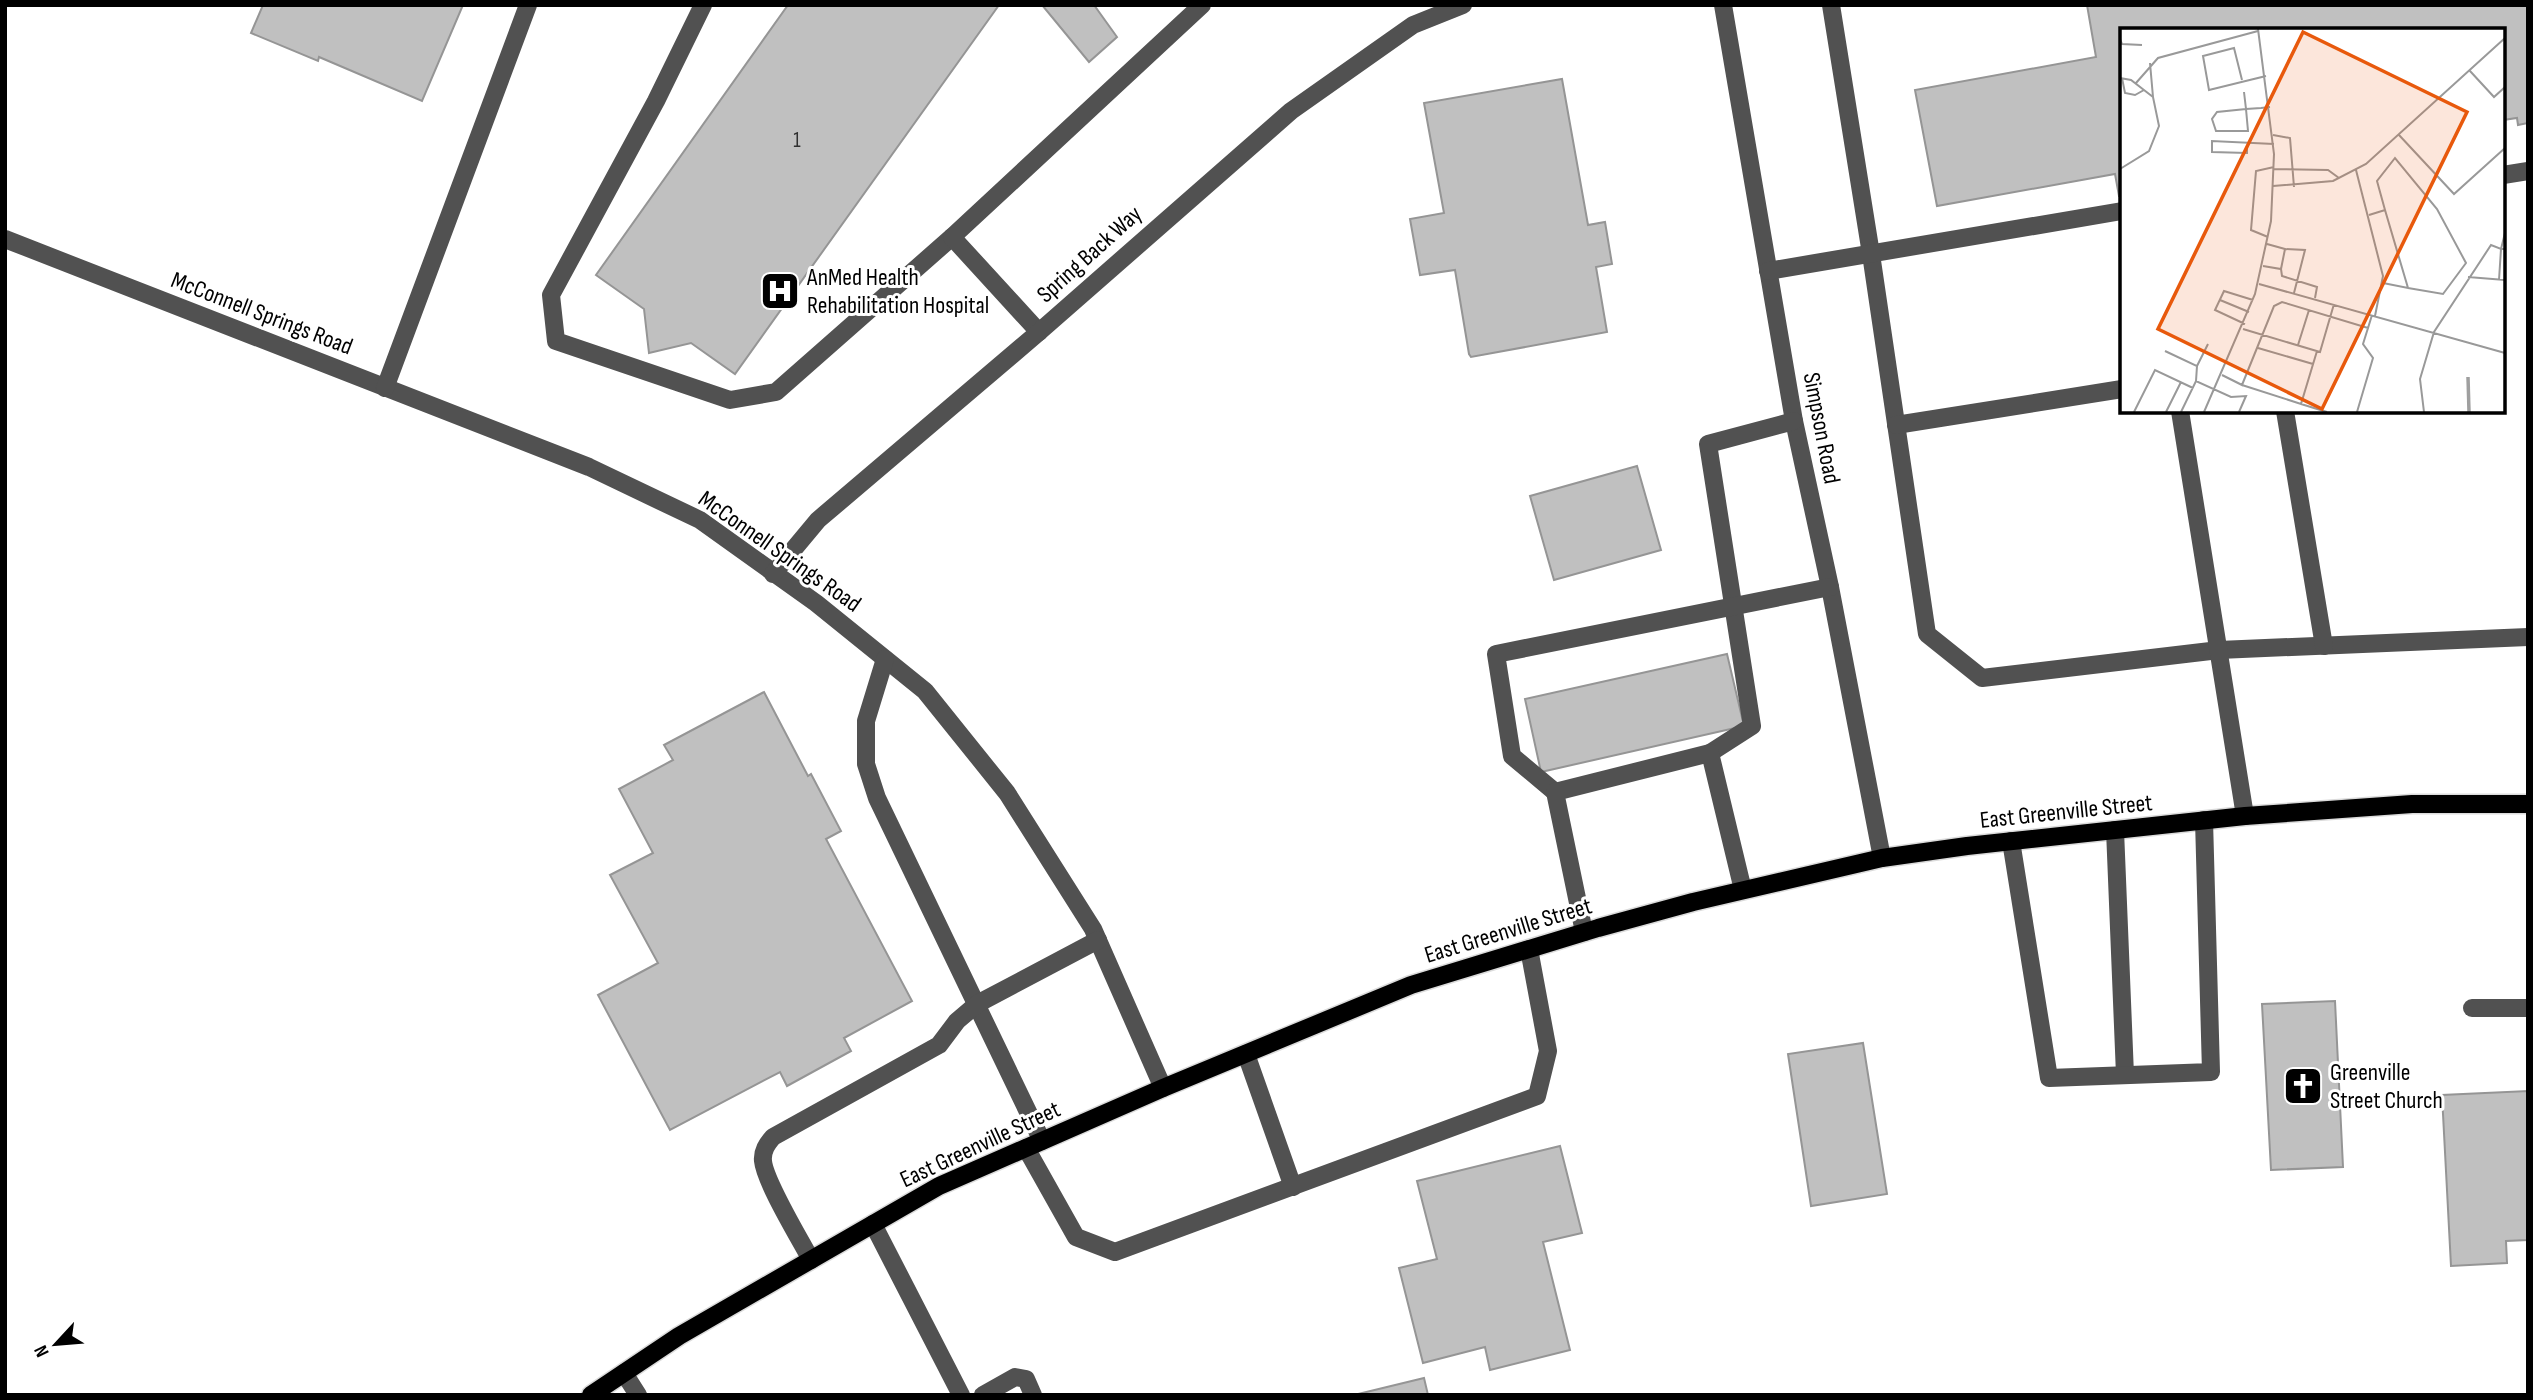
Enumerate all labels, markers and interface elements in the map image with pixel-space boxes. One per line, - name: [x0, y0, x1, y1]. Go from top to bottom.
- inset map: [2120, 28, 2505, 413]
- house number: 1: [793, 128, 801, 153]
- street label: Spring Back Way: [1031, 200, 1148, 309]
- place label: AnMed Health Rehabilitation Hospital: [806, 263, 989, 320]
- street label: McConnell Springs Road: [167, 266, 357, 361]
- hospital icon: AnMed Health Rehabilitation Hospital: [759, 270, 801, 312]
- street label: Simpson Road: [1797, 370, 1846, 486]
- street label: McConnell Springs Road: [693, 484, 867, 618]
- street label: East Greenville Street: [1978, 788, 2154, 835]
- street label: East Greenville Street: [1421, 891, 1595, 970]
- place label: Greenville Street Church: [2330, 1058, 2443, 1115]
- church icon: Greenville Street Church: [2282, 1065, 2324, 1107]
- street label: East Greenville Street: [896, 1095, 1065, 1194]
- north arrow: [21, 1309, 91, 1379]
- text: N: [30, 1341, 55, 1360]

